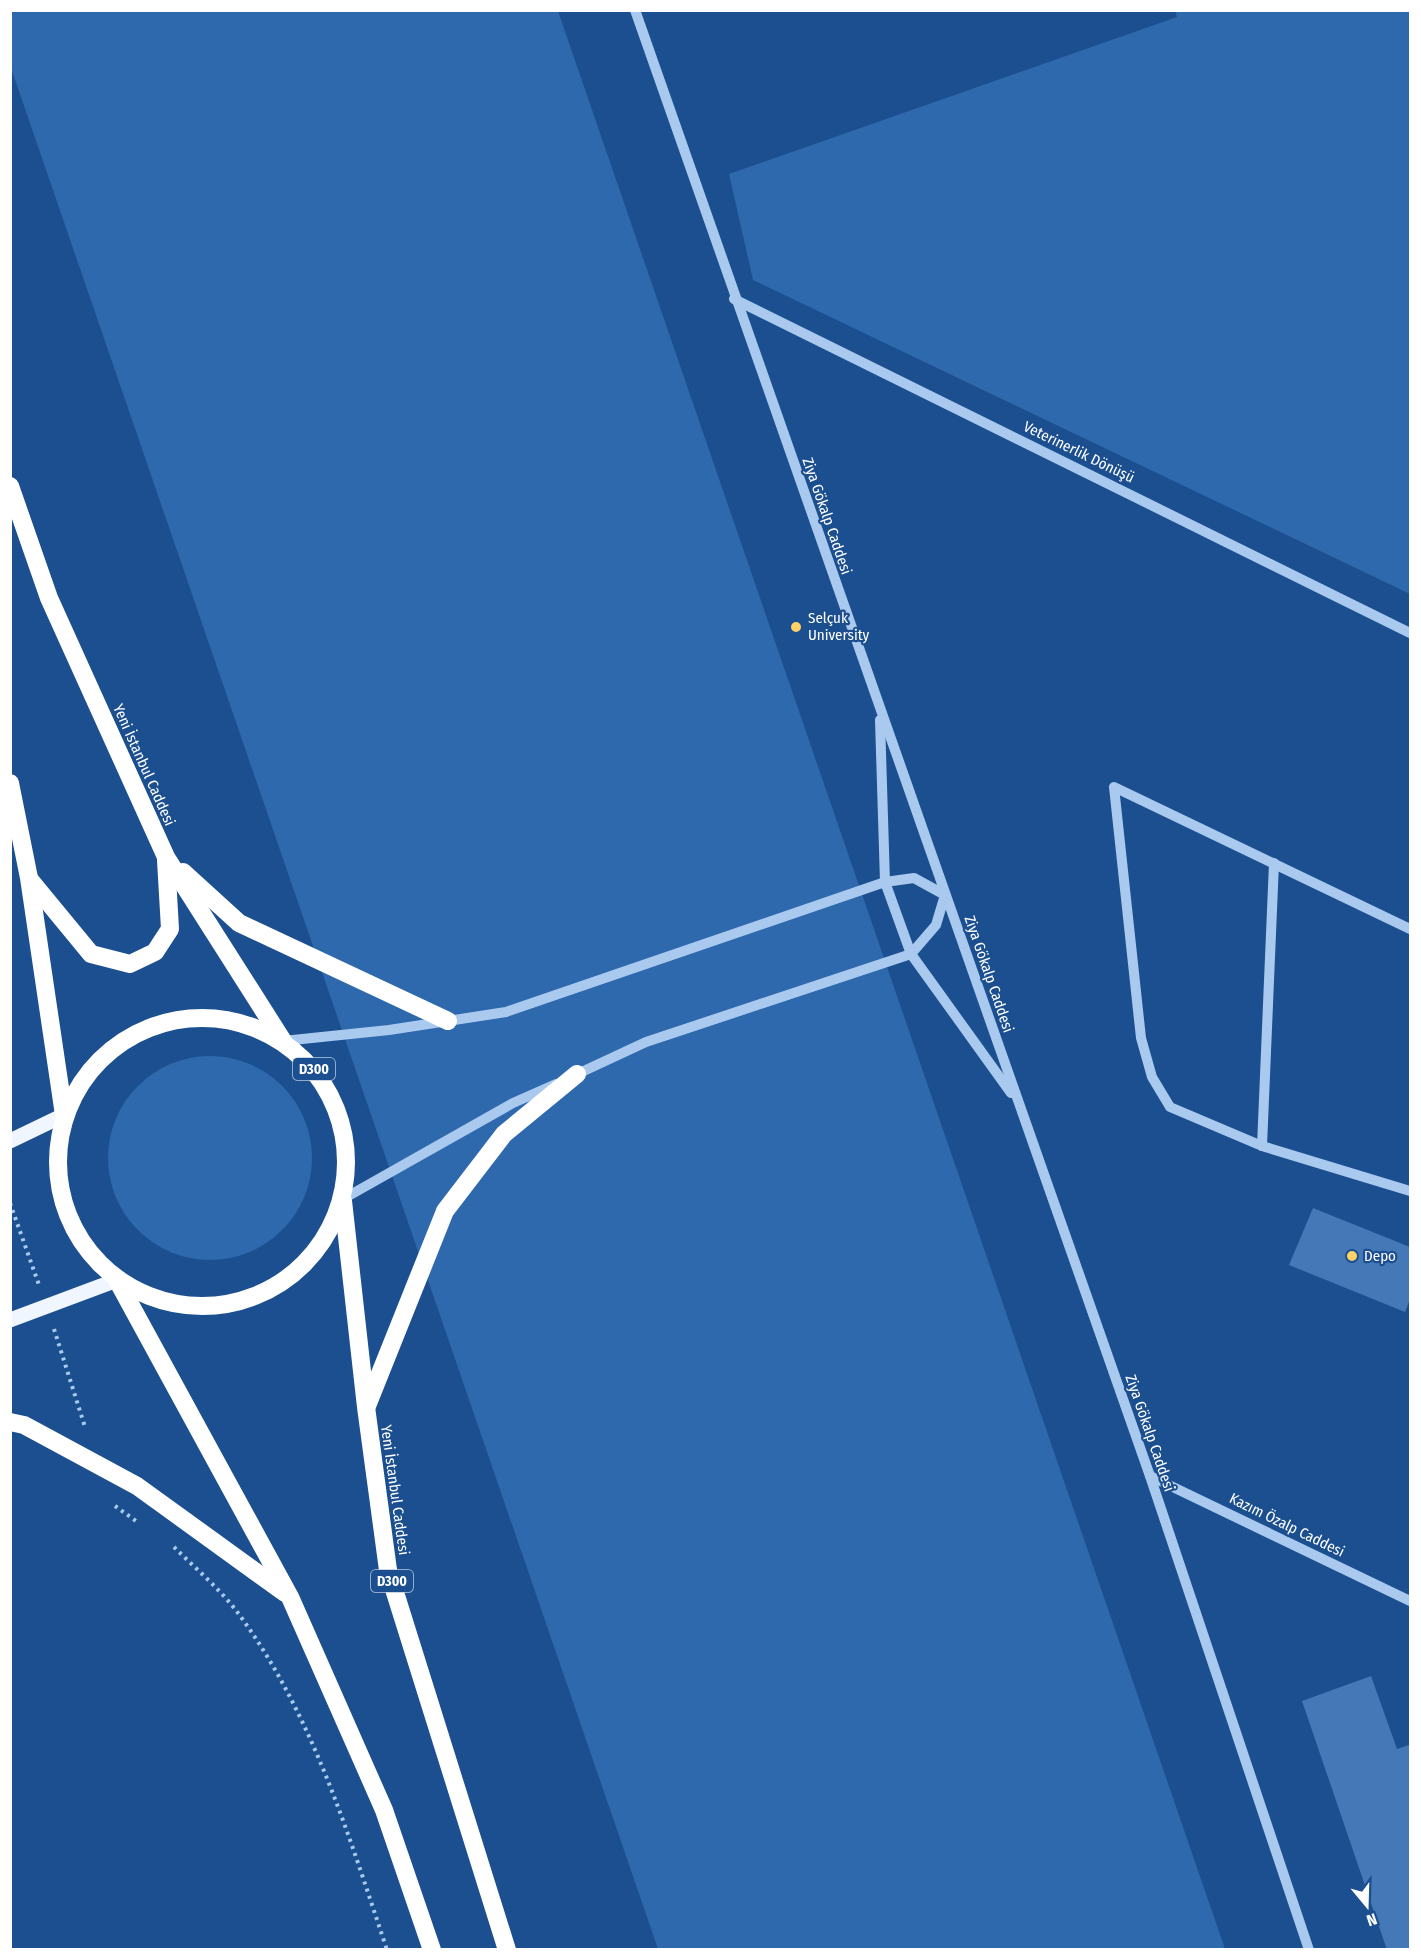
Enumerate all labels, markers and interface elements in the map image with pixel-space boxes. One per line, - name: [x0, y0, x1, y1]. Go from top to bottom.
- street label: Veterinerlik Dönüşü: [1021, 417, 1137, 487]
- street label: Ziya Gökalp Caddesi: [799, 455, 855, 577]
- place label: Selçuk University: [808, 609, 870, 644]
- marker: Selçuk University: [789, 620, 803, 634]
- street label: Yeni İstanbul Caddesi: [109, 701, 179, 829]
- street label: Ziya Gökalp Caddesi: [961, 913, 1017, 1035]
- road number: D300: [293, 1058, 335, 1080]
- place label: Depo: [1364, 1247, 1396, 1265]
- marker: Depo: [1345, 1249, 1359, 1263]
- street label: Ziya Gökalp Caddesi: [1122, 1372, 1178, 1494]
- street label: Yeni İstanbul Caddesi: [377, 1424, 413, 1556]
- street label: Kazım Özalp Caddesi: [1226, 1489, 1348, 1561]
- road number: D300: [371, 1570, 413, 1592]
- north arrow: [1337, 1876, 1397, 1936]
- text: N: [1364, 1909, 1379, 1930]

